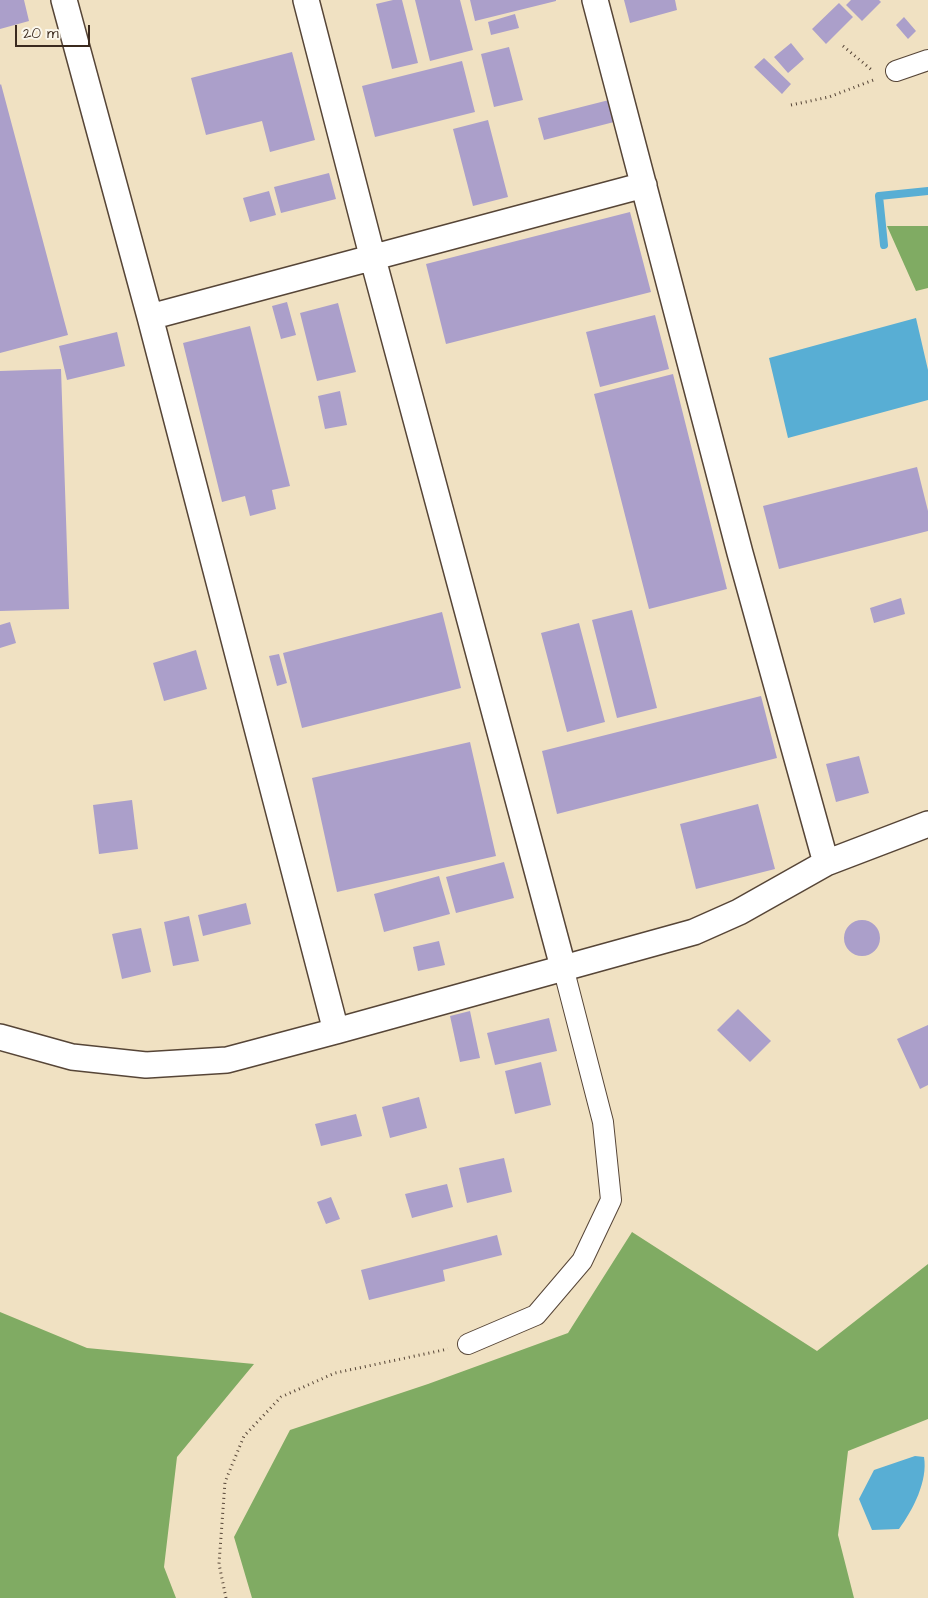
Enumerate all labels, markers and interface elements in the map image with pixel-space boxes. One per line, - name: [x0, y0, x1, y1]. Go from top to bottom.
- scale bar: [18, 15, 92, 47]
- text: 20 m: [23, 23, 59, 44]

